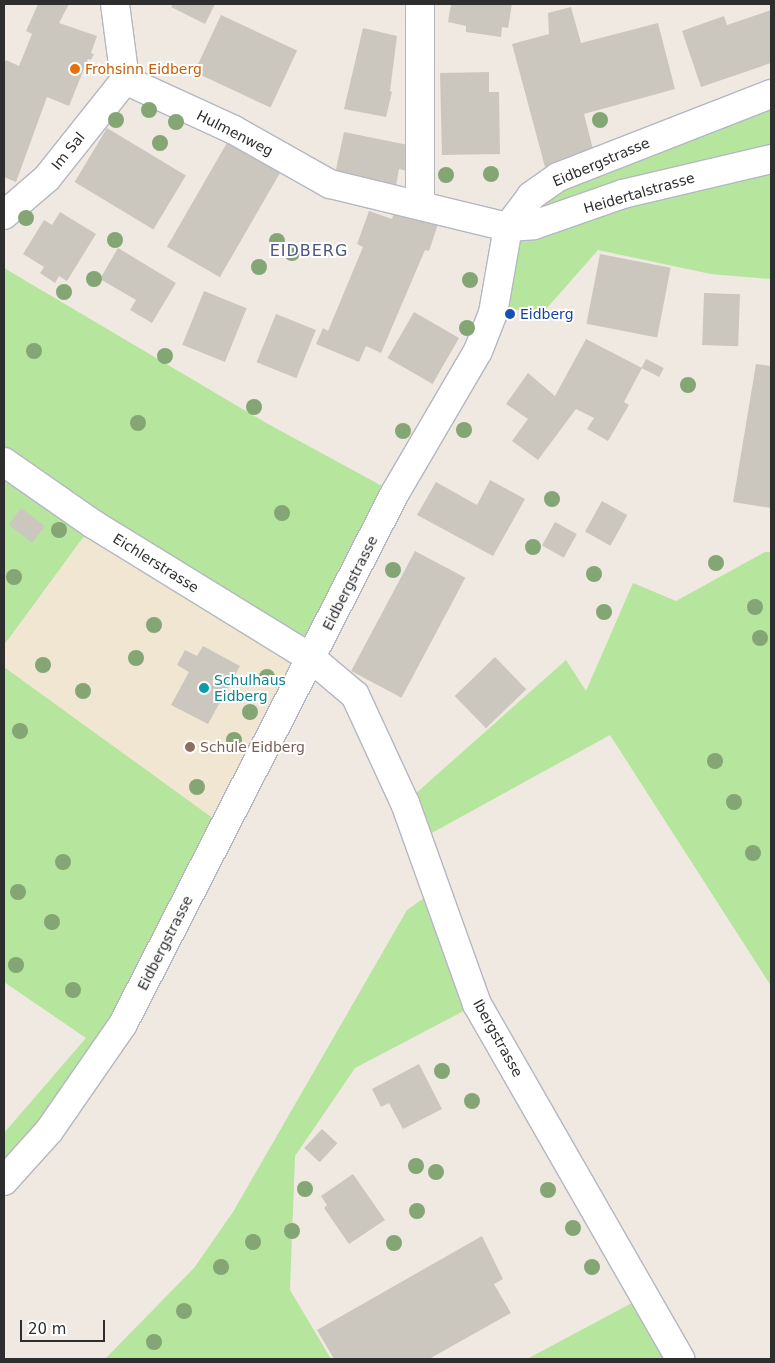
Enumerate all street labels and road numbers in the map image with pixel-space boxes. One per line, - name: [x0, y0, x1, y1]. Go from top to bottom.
- street label: Hulmenweg: [194, 107, 276, 159]
- street label: Im Sal: [48, 129, 88, 173]
- street label: Eidbergstrasse: [550, 134, 652, 190]
- street label: Heidertalstrasse: [582, 169, 696, 217]
- street label: Eichlerstrasse: [110, 530, 202, 596]
- street label: Eidbergstrasse: [319, 533, 381, 633]
- street label: Eidbergstrasse: [134, 893, 196, 993]
- street label: Ibergstrasse: [470, 996, 526, 1080]

